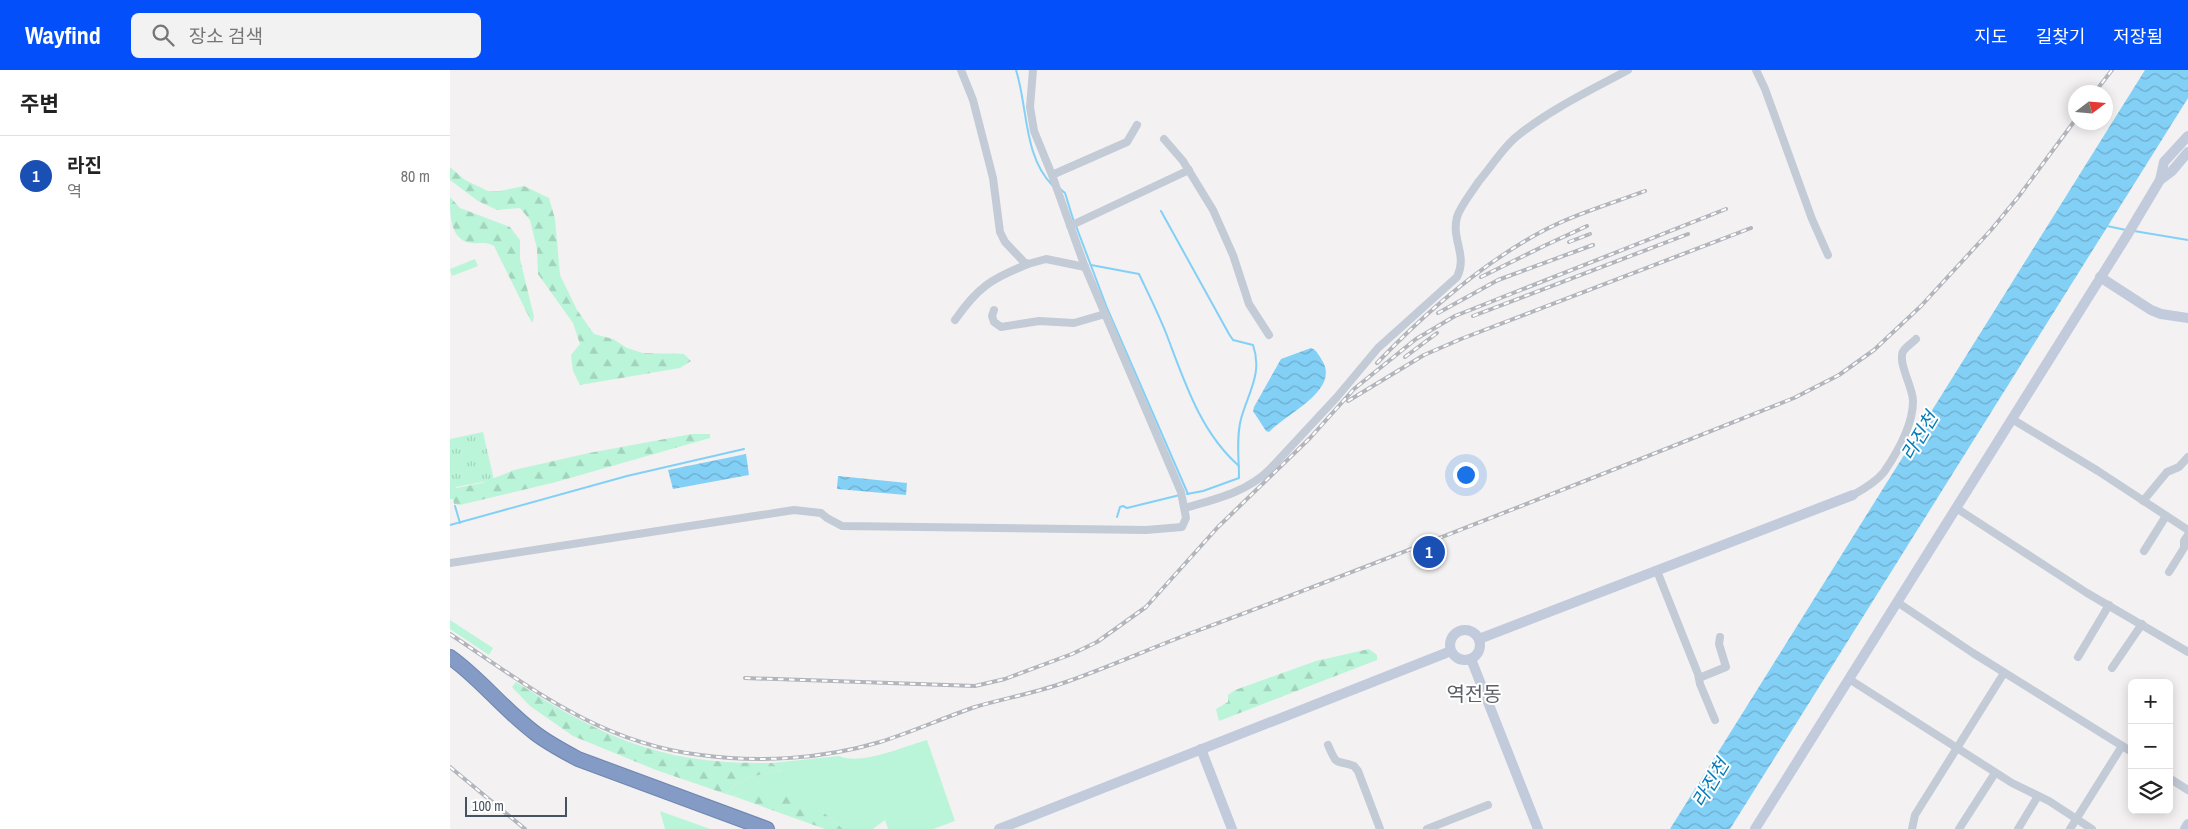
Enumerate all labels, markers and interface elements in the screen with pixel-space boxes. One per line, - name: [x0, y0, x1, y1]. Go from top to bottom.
- search box: [131, 13, 481, 58]
- text: Wayfind: [25, 19, 101, 51]
- icon: search: [149, 21, 177, 49]
- text: 장소 검색: [189, 23, 263, 49]
- text: 지도: [1975, 24, 2008, 49]
- text: 길찾기: [2036, 24, 2085, 49]
- text: 저장됨: [2113, 24, 2163, 49]
- north arrow: [2068, 85, 2113, 130]
- text: 주변: [20, 89, 59, 118]
- text: 라진: [67, 152, 102, 178]
- text: 1: [32, 165, 40, 187]
- text: 80 m: [401, 165, 430, 187]
- text: 역: [67, 180, 82, 202]
- water label: 라진천: [1894, 406, 1944, 465]
- your location: [1453, 462, 1479, 488]
- pin: 1: [1413, 533, 1445, 571]
- map controls: [2128, 679, 2173, 814]
- button: +: [2128, 679, 2173, 724]
- district label: 역전동: [1446, 680, 1502, 707]
- button: −: [2128, 724, 2173, 769]
- water label: 라진천: [1685, 753, 1735, 812]
- button: layers: [2128, 769, 2173, 814]
- scale bar: [465, 794, 568, 817]
- text: 100 m: [472, 797, 504, 815]

